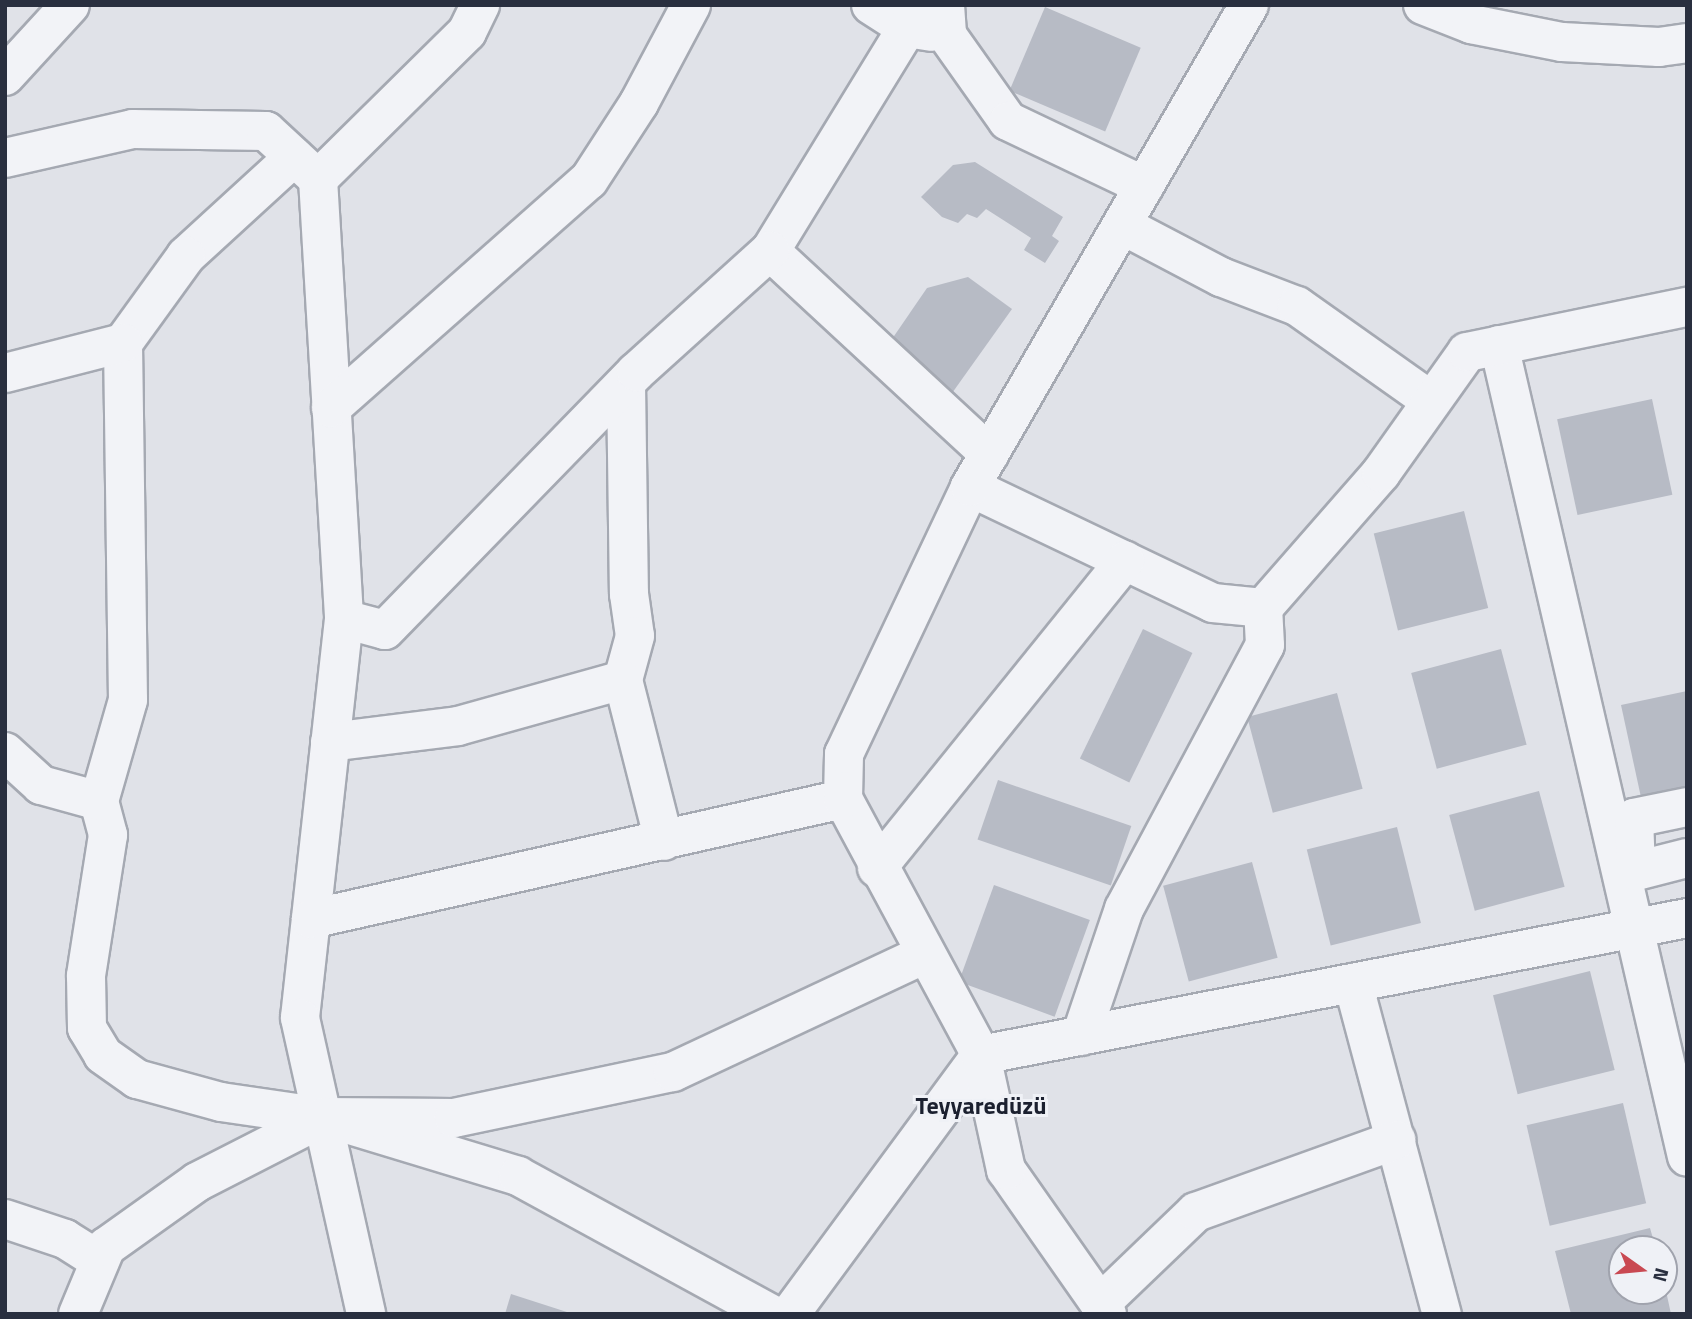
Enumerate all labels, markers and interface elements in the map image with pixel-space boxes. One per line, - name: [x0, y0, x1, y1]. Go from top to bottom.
- district label: Teyyaredüzü: [916, 1092, 1046, 1120]
- north arrow: [1608, 1235, 1678, 1305]
- text: N: [1646, 1265, 1678, 1285]

